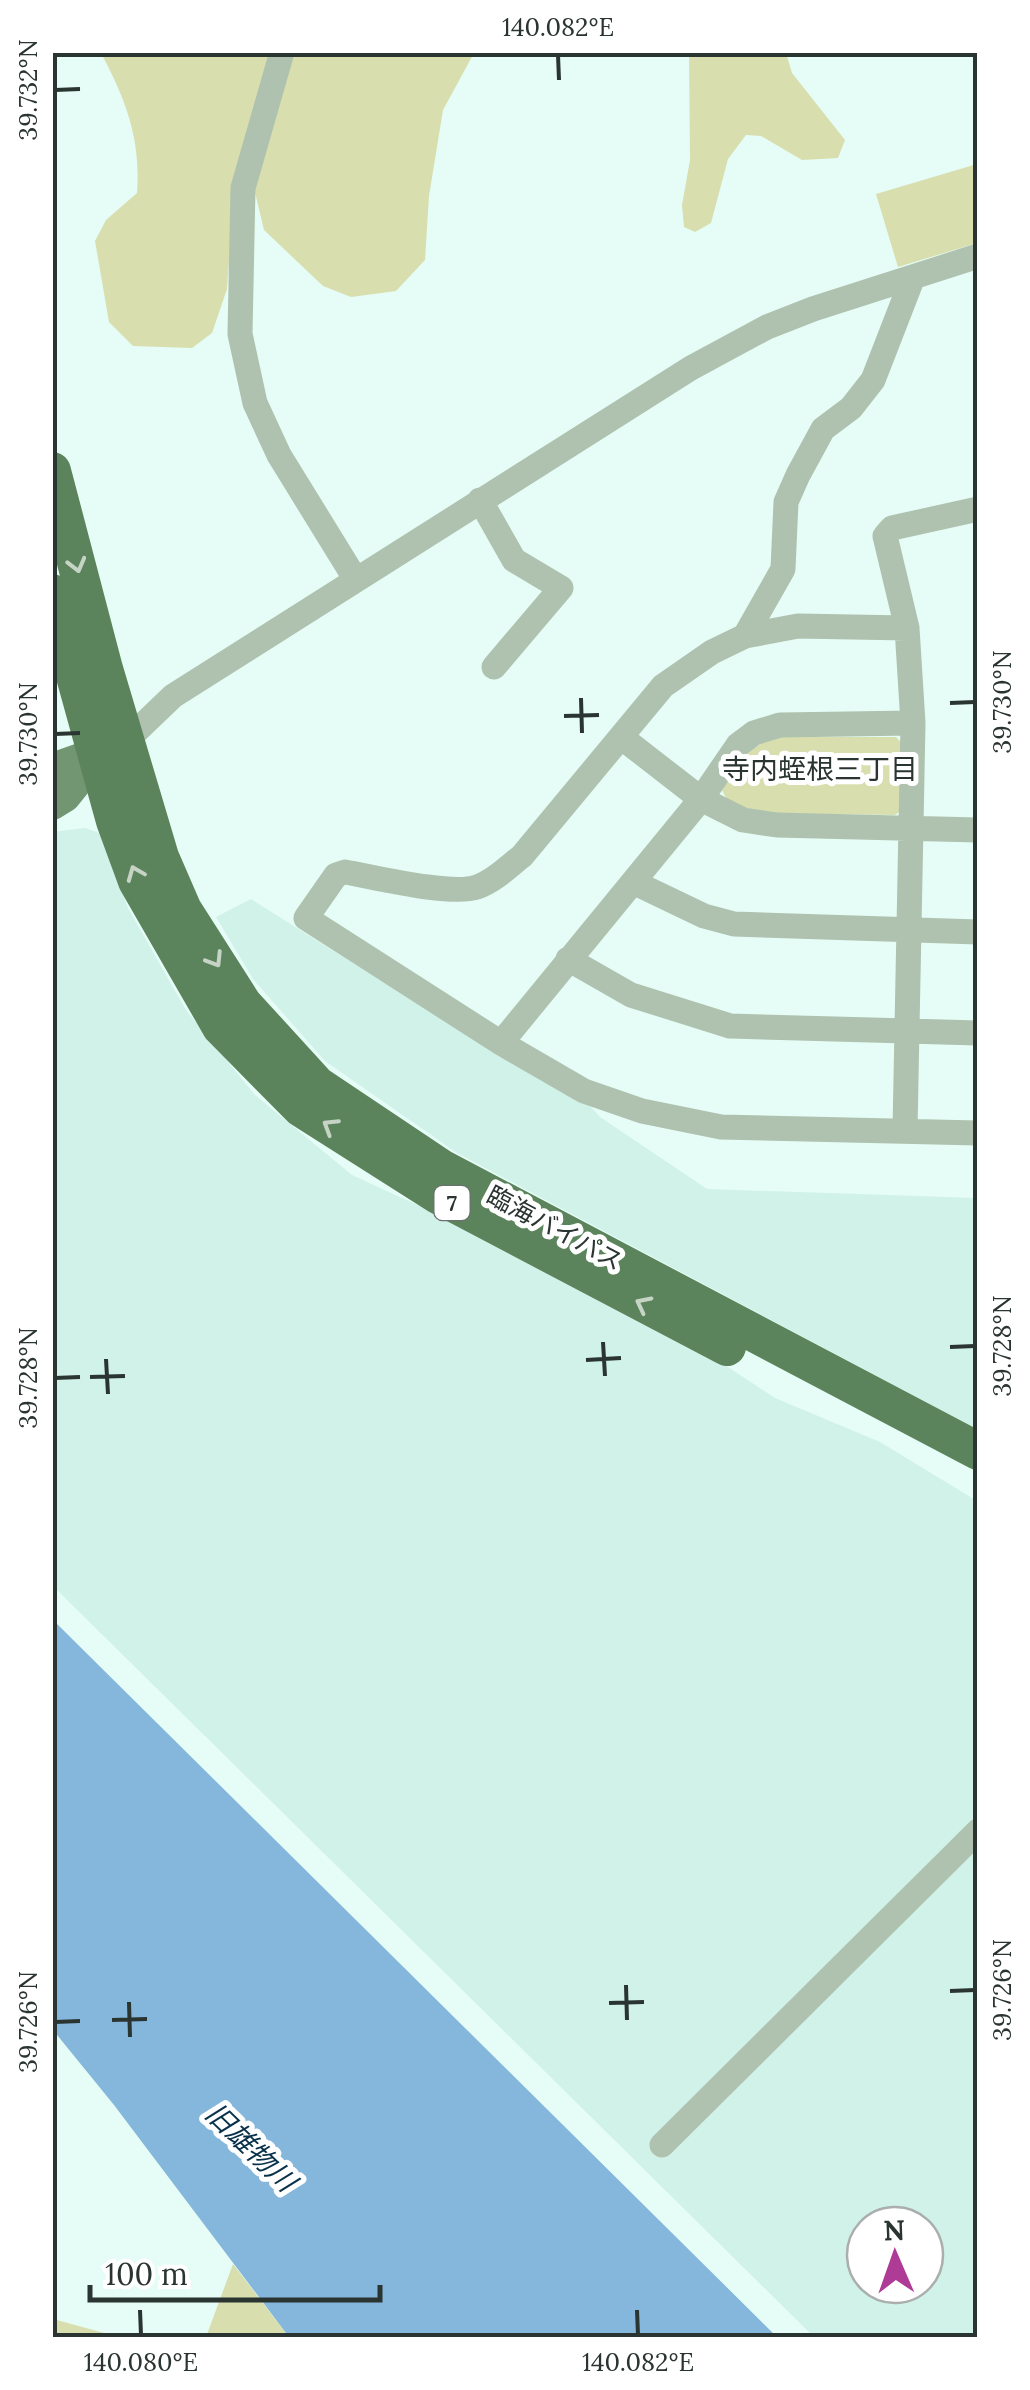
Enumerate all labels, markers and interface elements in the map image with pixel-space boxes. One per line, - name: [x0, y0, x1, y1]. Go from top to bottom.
- text: 140.082°E: [502, 11, 614, 43]
- text: 39.732°N: [12, 39, 44, 141]
- one-way arrow: [66, 556, 87, 573]
- text: 39.730°N: [986, 650, 1018, 754]
- text: 39.730°N: [12, 682, 44, 786]
- district label: 寺内蛭根三丁目: [722, 751, 918, 787]
- one-way arrow: [126, 865, 146, 883]
- one-way arrow: [203, 950, 222, 968]
- one-way arrow: [323, 1120, 341, 1139]
- street label: 臨海バイパス: [481, 1179, 629, 1277]
- road number: 7: [434, 1186, 470, 1220]
- text: 39.728°N: [986, 1295, 1018, 1397]
- one-way arrow: [635, 1297, 653, 1316]
- text: 39.728°N: [12, 1327, 44, 1429]
- text: 39.726°N: [986, 1939, 1018, 2041]
- text: 39.726°N: [12, 1971, 44, 2073]
- water label: 旧雄物川: [198, 2095, 306, 2201]
- north arrow: [845, 2205, 945, 2305]
- text: N: [883, 2212, 906, 2248]
- scale bar: [90, 2240, 380, 2302]
- text: 100 m: [105, 2255, 188, 2293]
- text: 140.080°E: [84, 2346, 198, 2378]
- text: 140.082°E: [582, 2346, 694, 2378]

